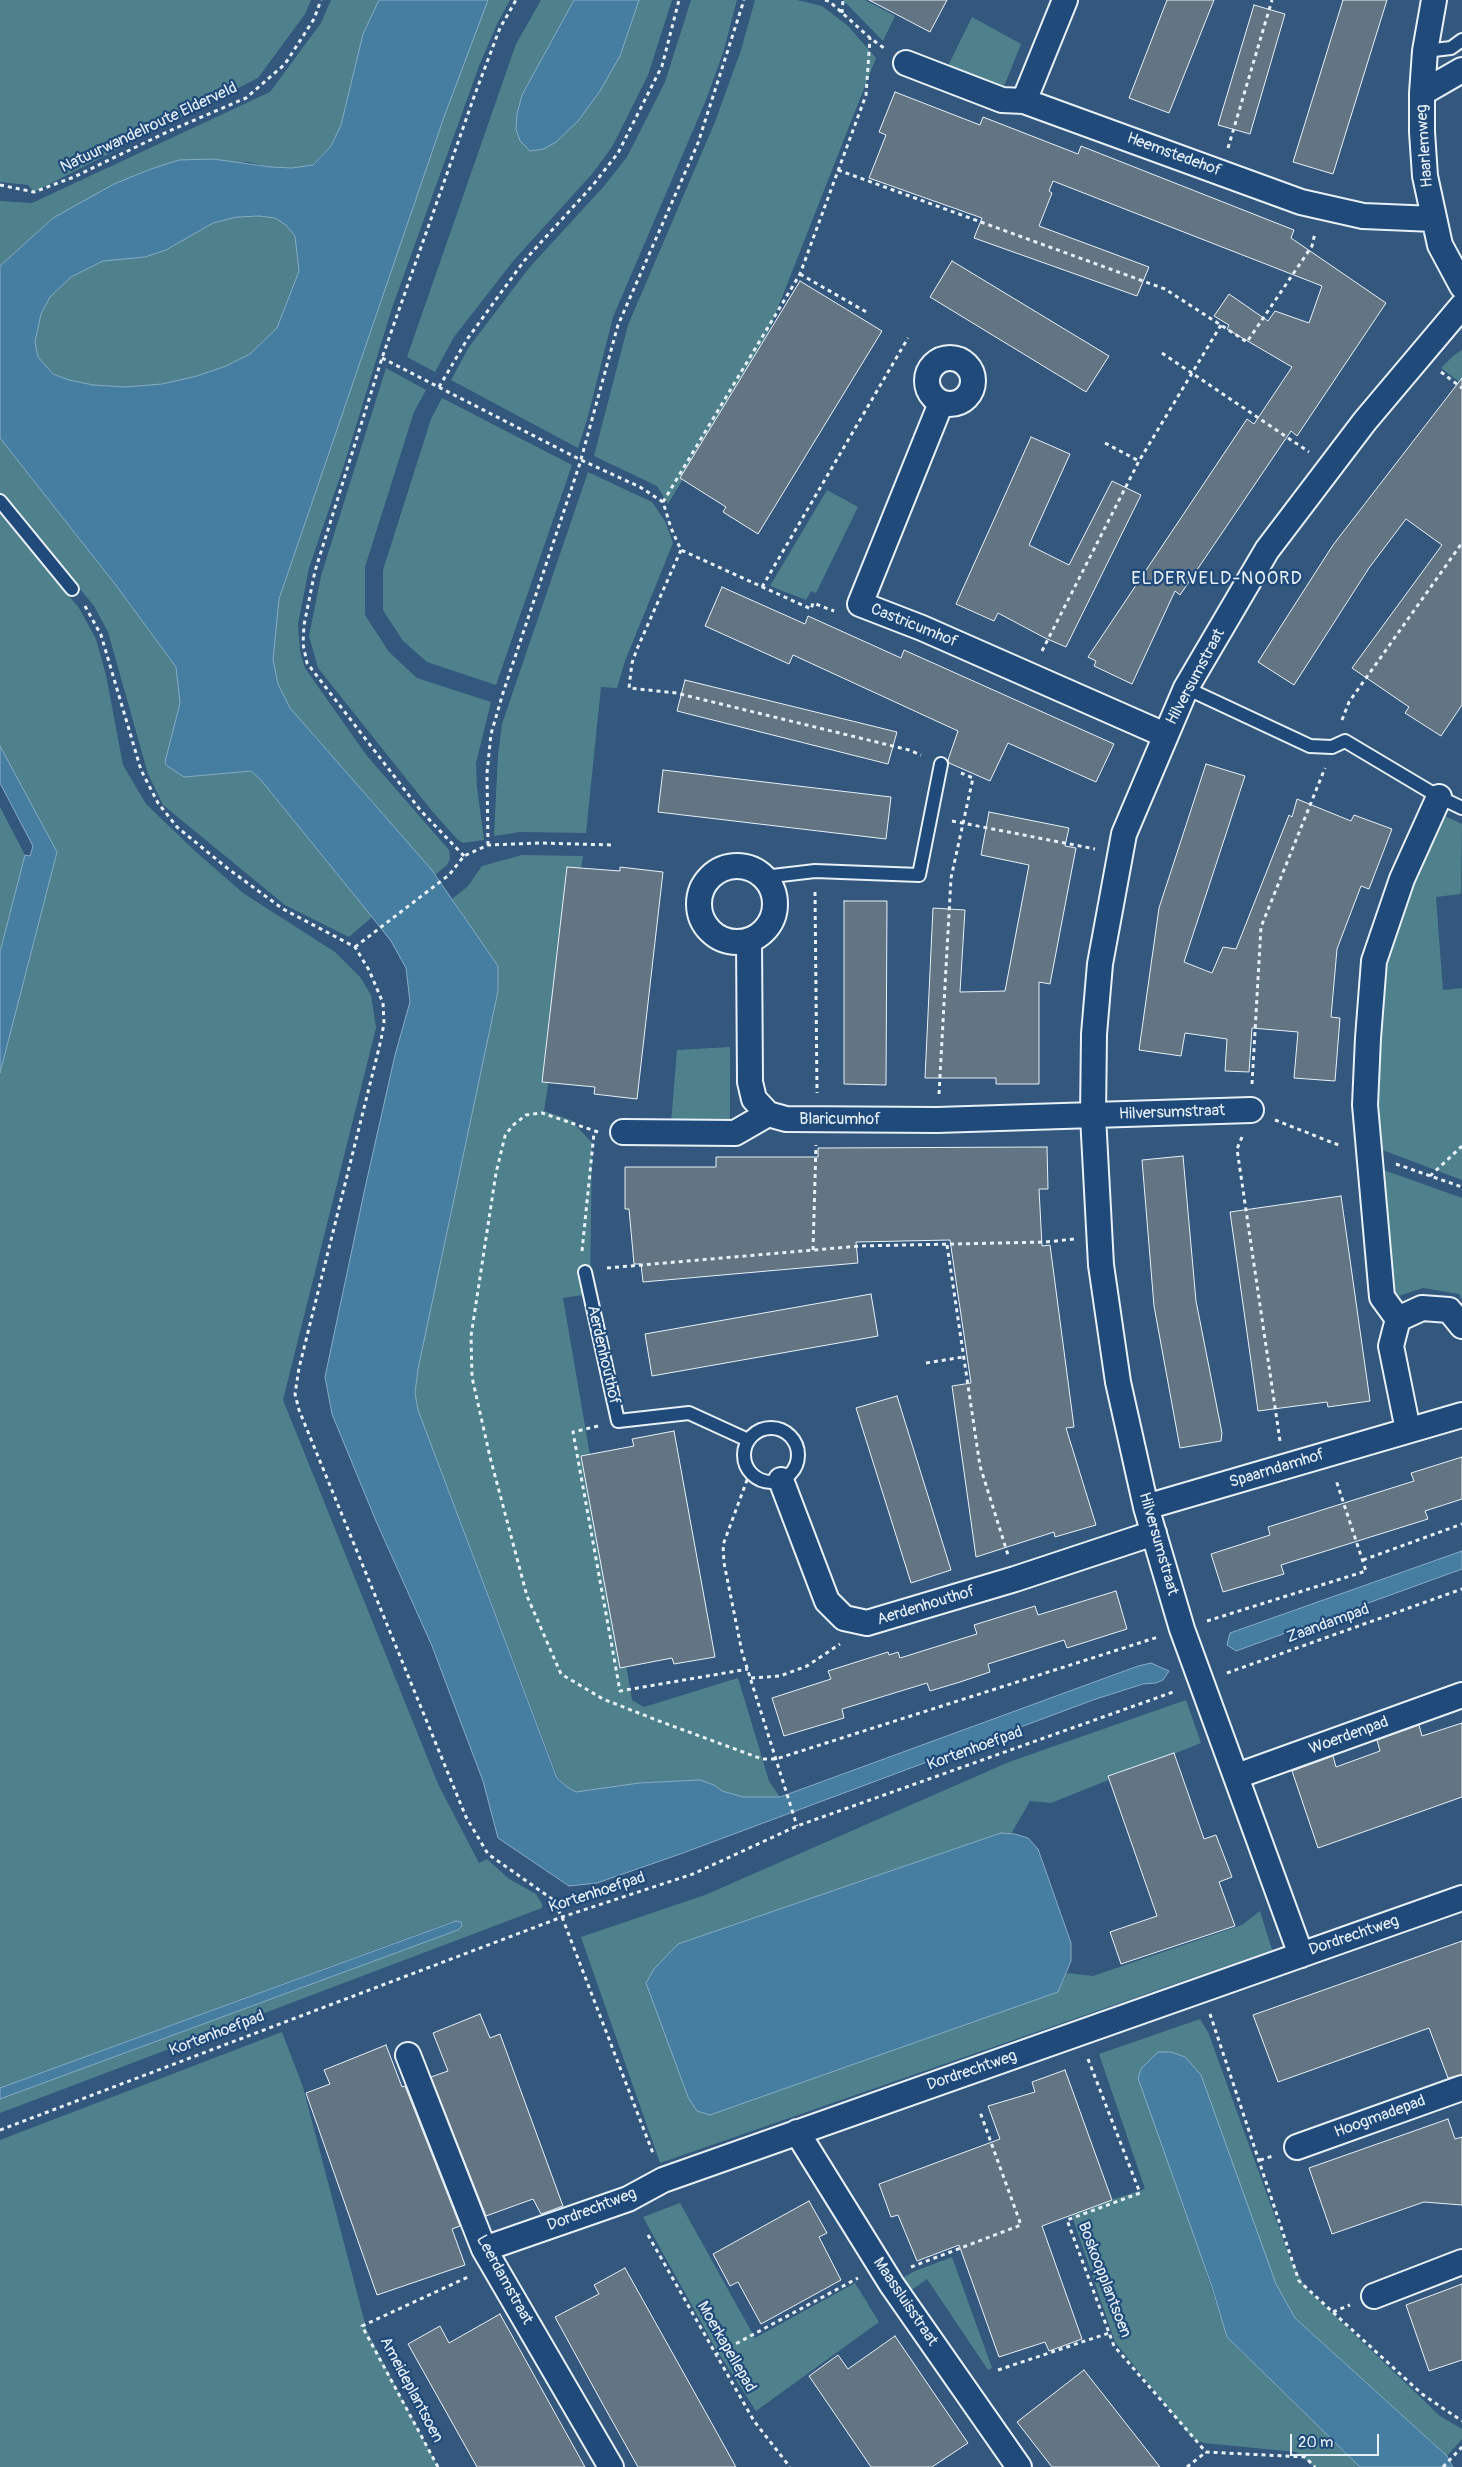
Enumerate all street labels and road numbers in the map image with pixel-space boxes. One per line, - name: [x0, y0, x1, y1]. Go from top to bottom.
- street label: Natuurwandelroute Elderveld: [58, 79, 240, 177]
- street label: Haarlemweg: [1413, 104, 1437, 188]
- street label: Heemstedehof: [1124, 129, 1224, 181]
- street label: Castricumhof: [868, 600, 960, 652]
- street label: Hilversumstraat: [1163, 626, 1229, 728]
- street label: Hilversumstraat: [1119, 1102, 1225, 1124]
- street label: Blaricumhof: [799, 1110, 881, 1130]
- street label: Aerdenhouthof: [582, 1303, 624, 1407]
- street label: Spaarndamhof: [1227, 1445, 1327, 1493]
- street label: Hilversumstraat: [1134, 1490, 1182, 1598]
- street label: Aerdenhouthof: [875, 1582, 977, 1630]
- street label: Zaandampad: [1284, 1600, 1372, 1648]
- street label: Woerdenpad: [1307, 1713, 1391, 1759]
- street label: Kortenhoefpad: [925, 1723, 1025, 1775]
- street label: Kortenhoefpad: [546, 1868, 648, 1918]
- street label: Dordrechtweg: [1306, 1912, 1402, 1960]
- street label: Kortenhoefpad: [167, 2007, 267, 2061]
- street label: Dordrechtweg: [924, 2047, 1020, 2095]
- street label: Hoogmadepad: [1332, 2092, 1428, 2142]
- street label: Dordrechtweg: [545, 2184, 639, 2236]
- street label: Boskoopplantsoen: [1073, 2219, 1135, 2341]
- street label: Leerdamstraat: [471, 2232, 537, 2328]
- street label: Maassluisstraat: [868, 2254, 942, 2350]
- street label: Moerkapellepad: [692, 2298, 760, 2396]
- street label: Ameideplantsoen: [375, 2334, 447, 2446]

